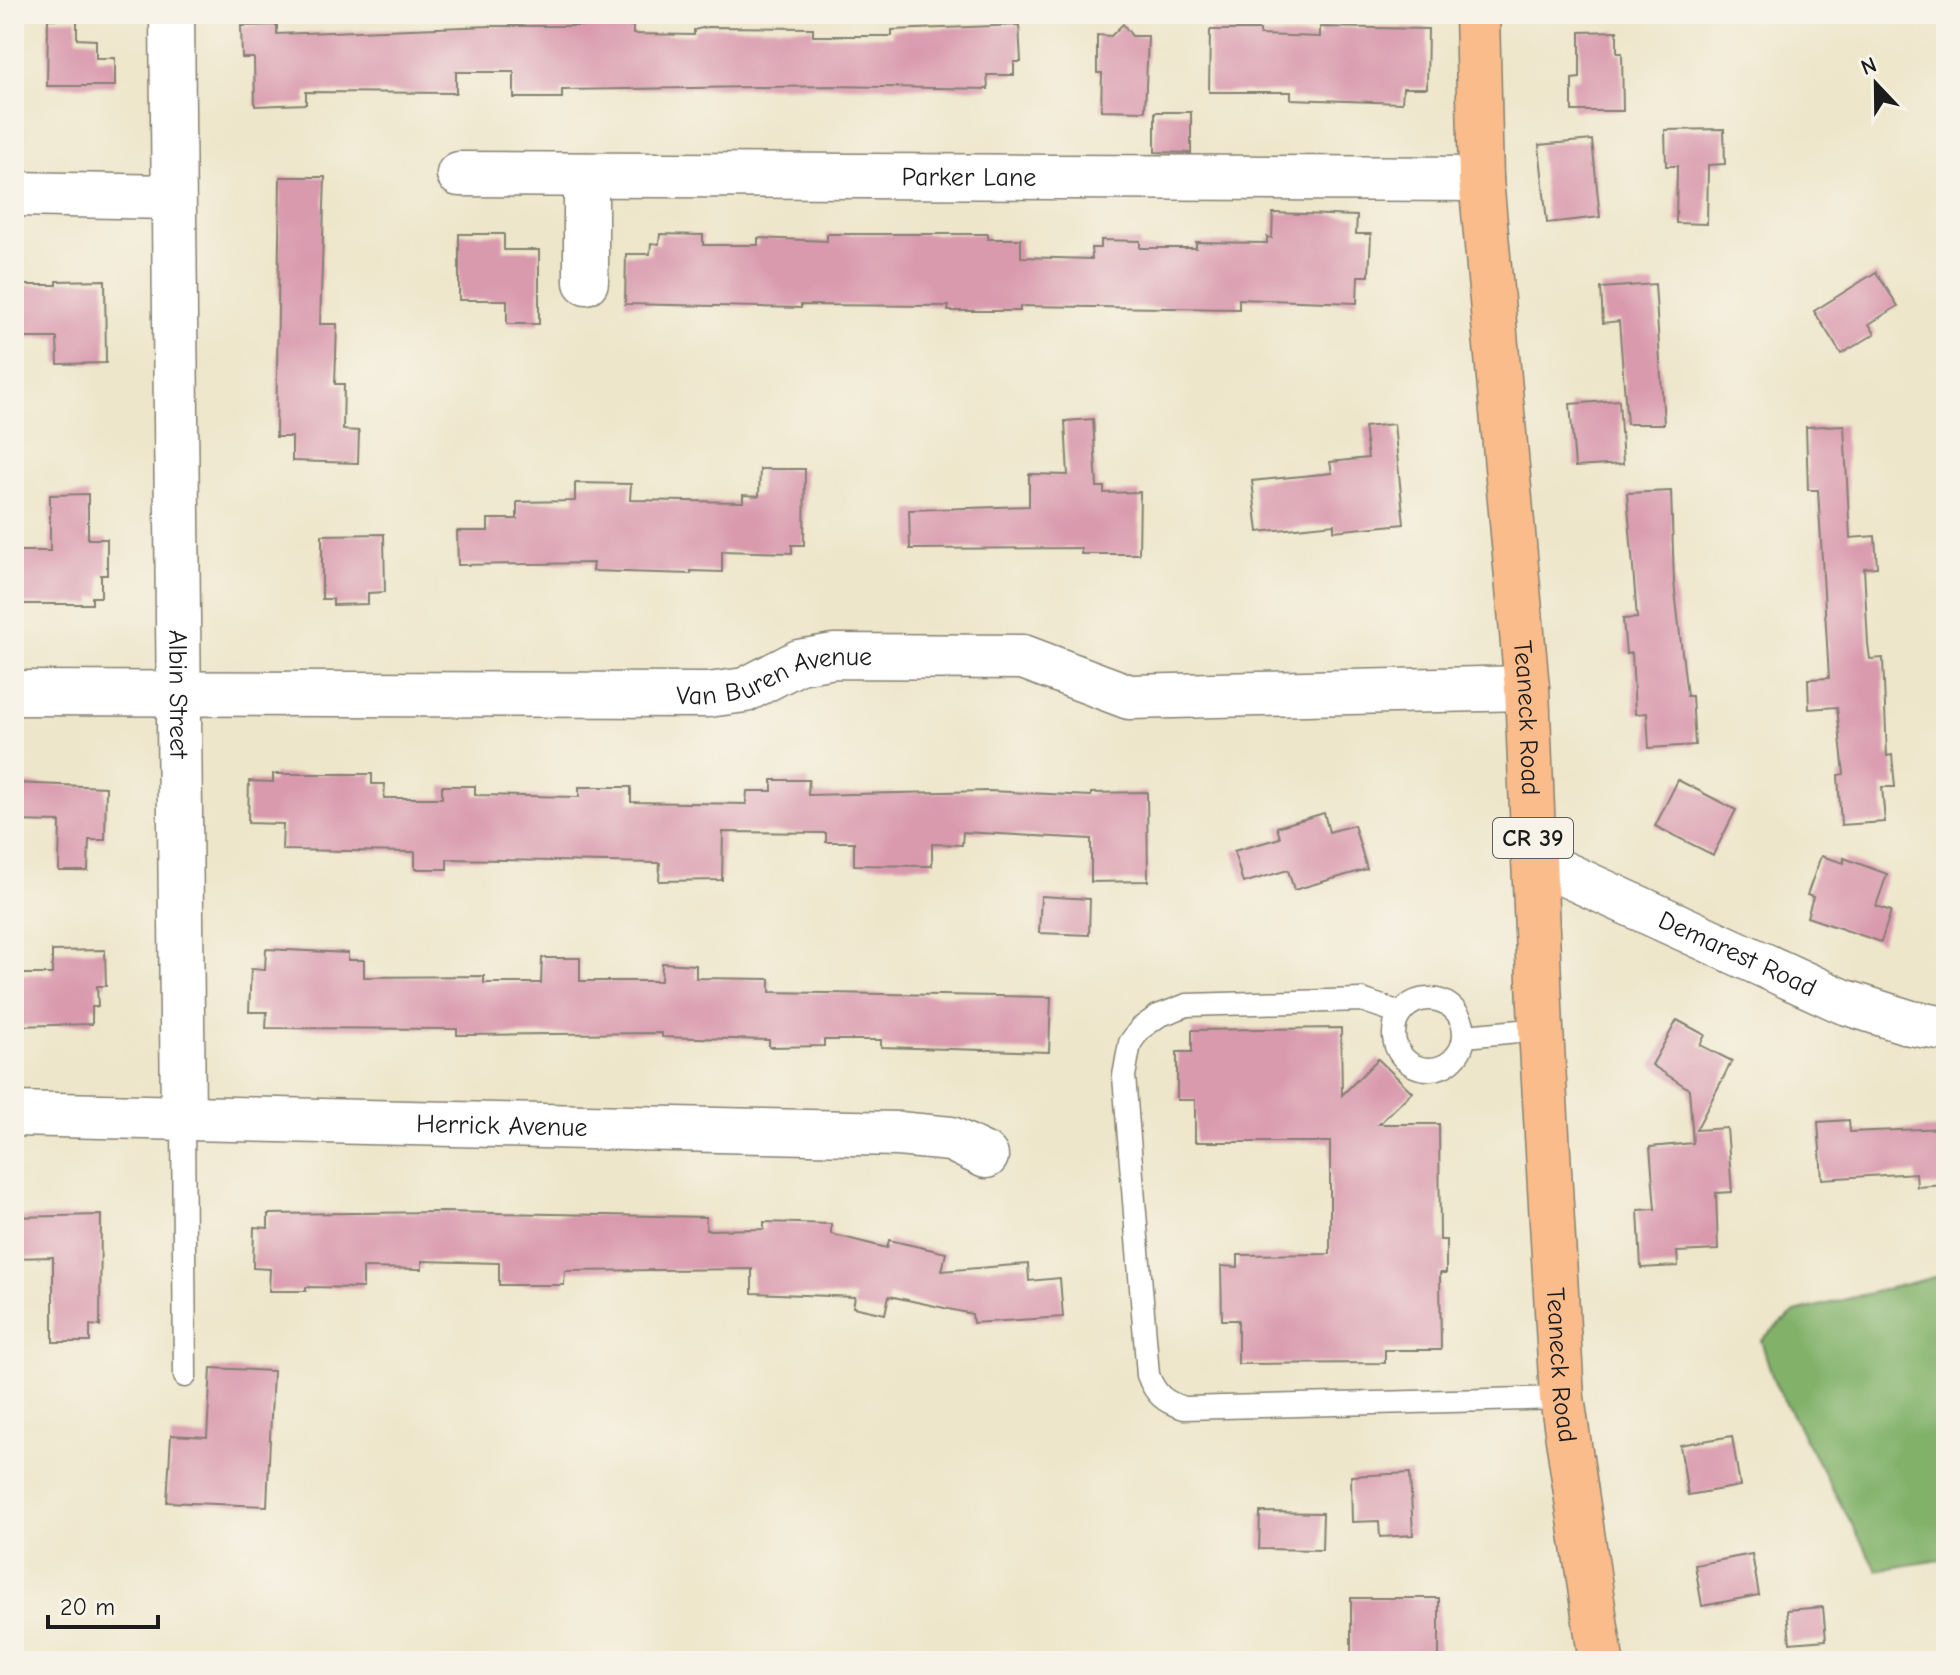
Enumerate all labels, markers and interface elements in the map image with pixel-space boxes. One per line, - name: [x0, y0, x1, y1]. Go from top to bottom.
- north arrow: [1836, 44, 1916, 124]
- text: N: [1857, 52, 1880, 81]
- street label: Parker Lane: [902, 162, 1036, 193]
- street label: Albin Street: [162, 629, 193, 760]
- street label: Teaneck Road: [1507, 639, 1545, 796]
- street label: Van Buren Avenue: [676, 642, 872, 712]
- road number: CR 39: [1493, 818, 1573, 858]
- street label: Demarest Road: [1654, 905, 1821, 1003]
- street label: Herrick Avenue: [416, 1109, 588, 1143]
- street label: Teaneck Road: [1540, 1287, 1582, 1445]
- scale bar: [48, 1579, 158, 1629]
- text: 20 m: [60, 1593, 115, 1621]

